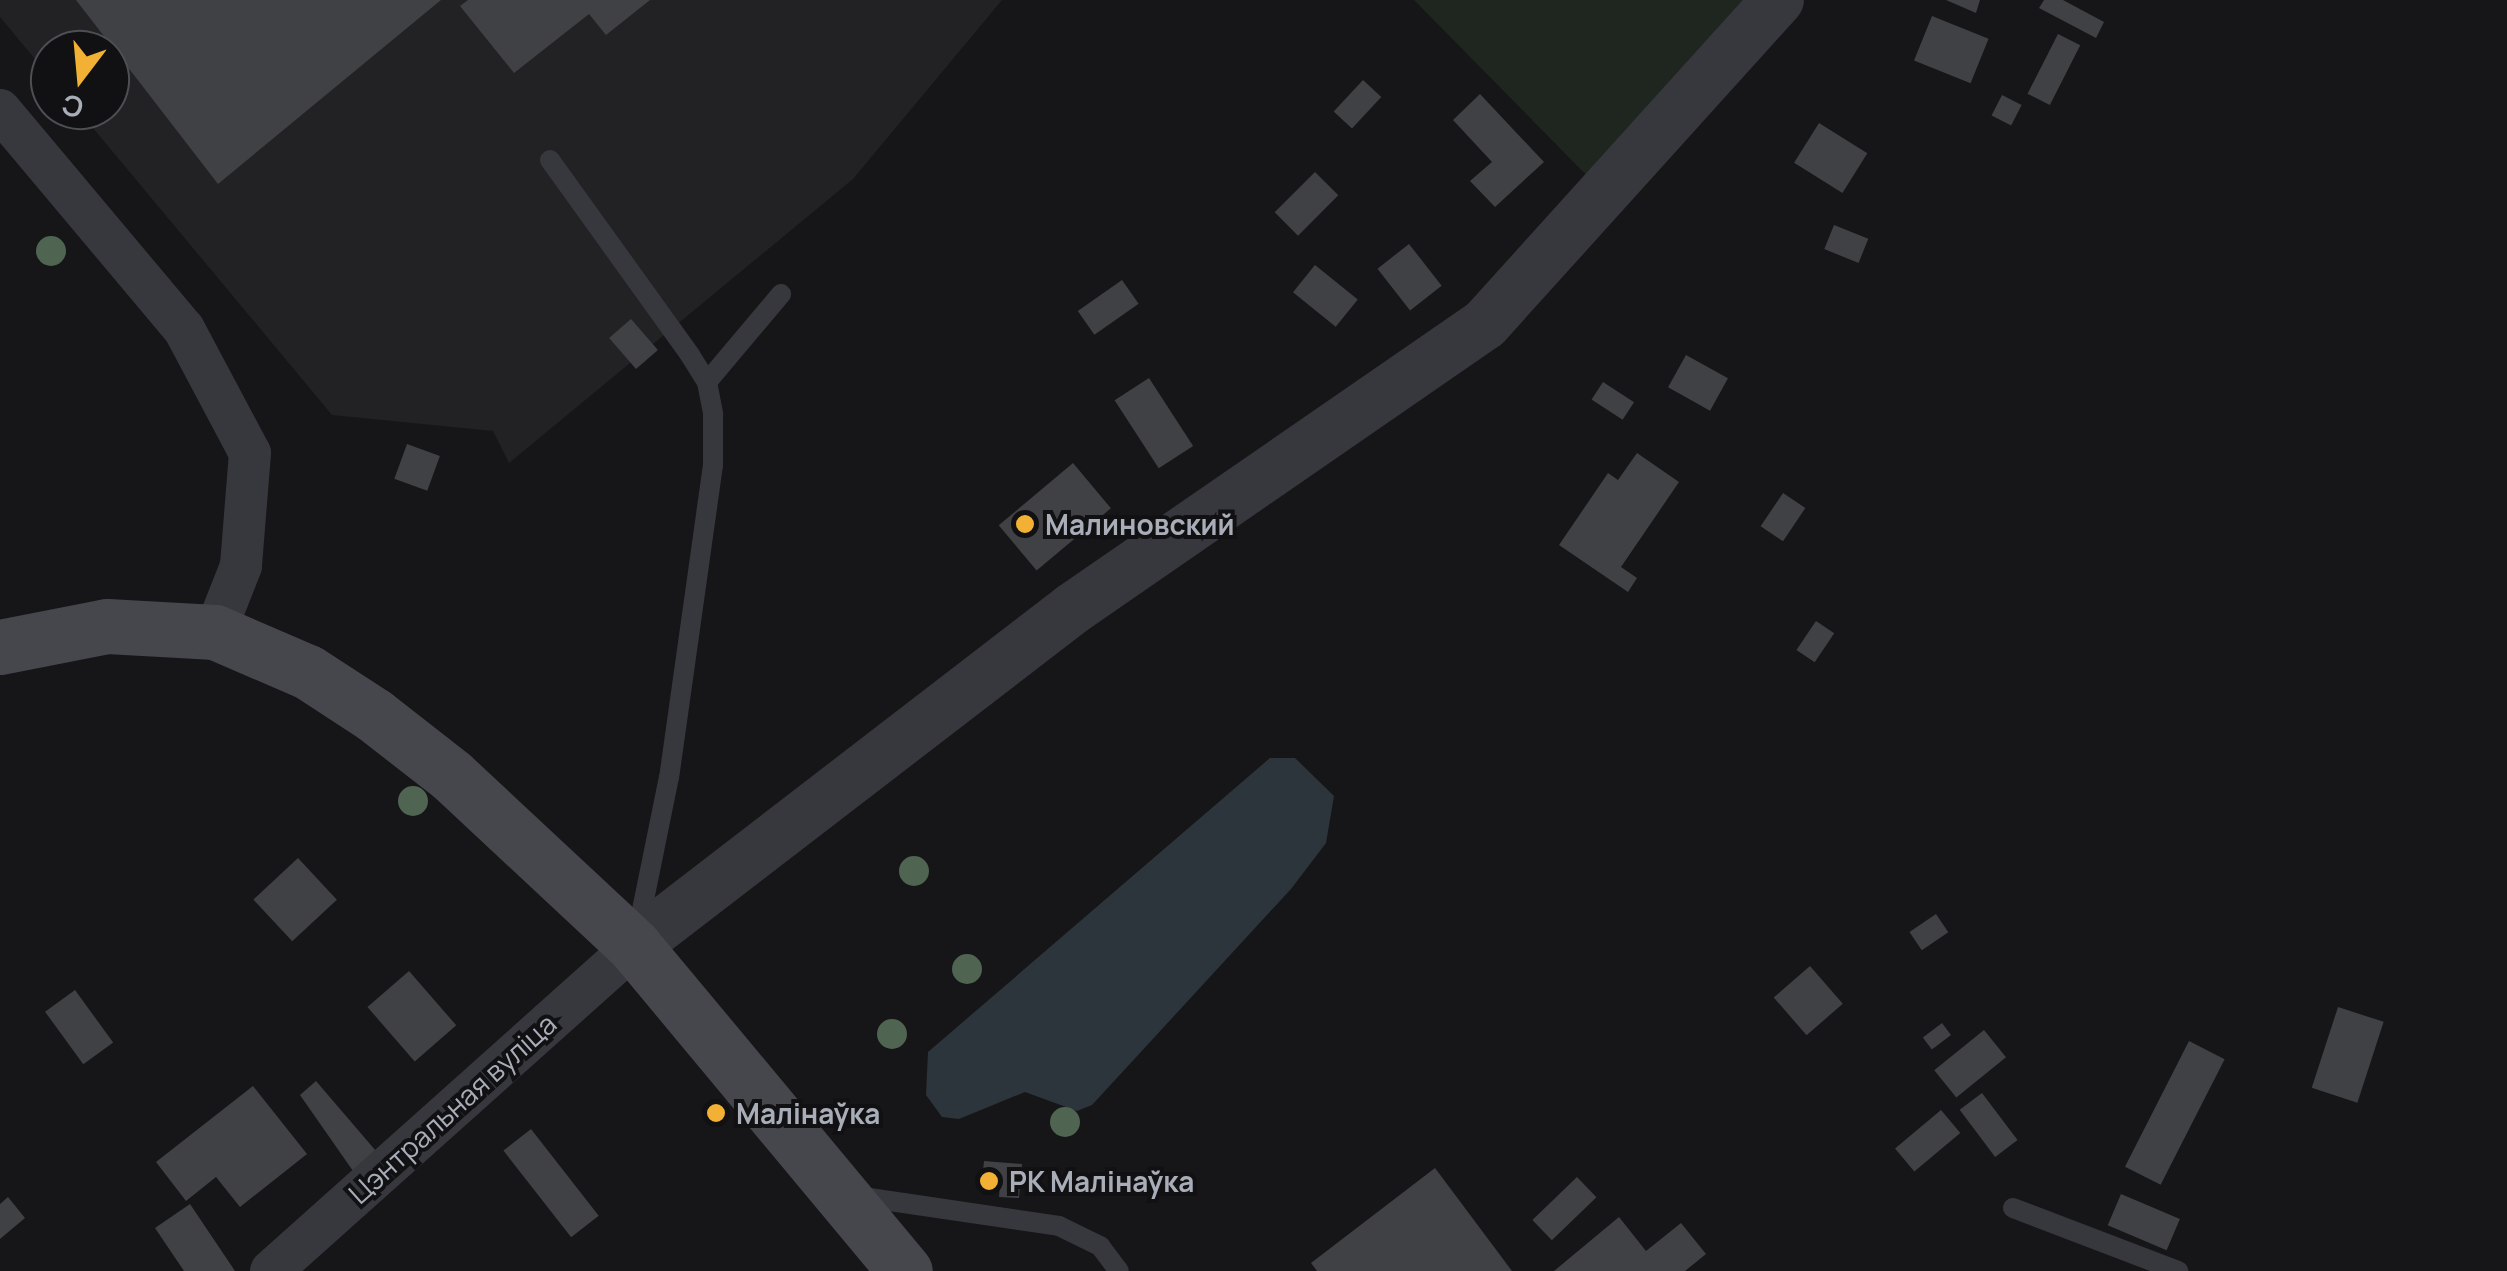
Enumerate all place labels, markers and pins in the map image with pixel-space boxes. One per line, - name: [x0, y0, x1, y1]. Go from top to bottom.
- place label: Малиновский: [1045, 507, 1235, 541]
- marker: Малиновский: [1014, 513, 1036, 535]
- place label: Малінаўка: [736, 1096, 880, 1130]
- marker: Малінаўка: [705, 1102, 727, 1124]
- place label: РК Малінаўка: [1009, 1164, 1195, 1198]
- marker: РК Малінаўка: [978, 1170, 1000, 1192]

